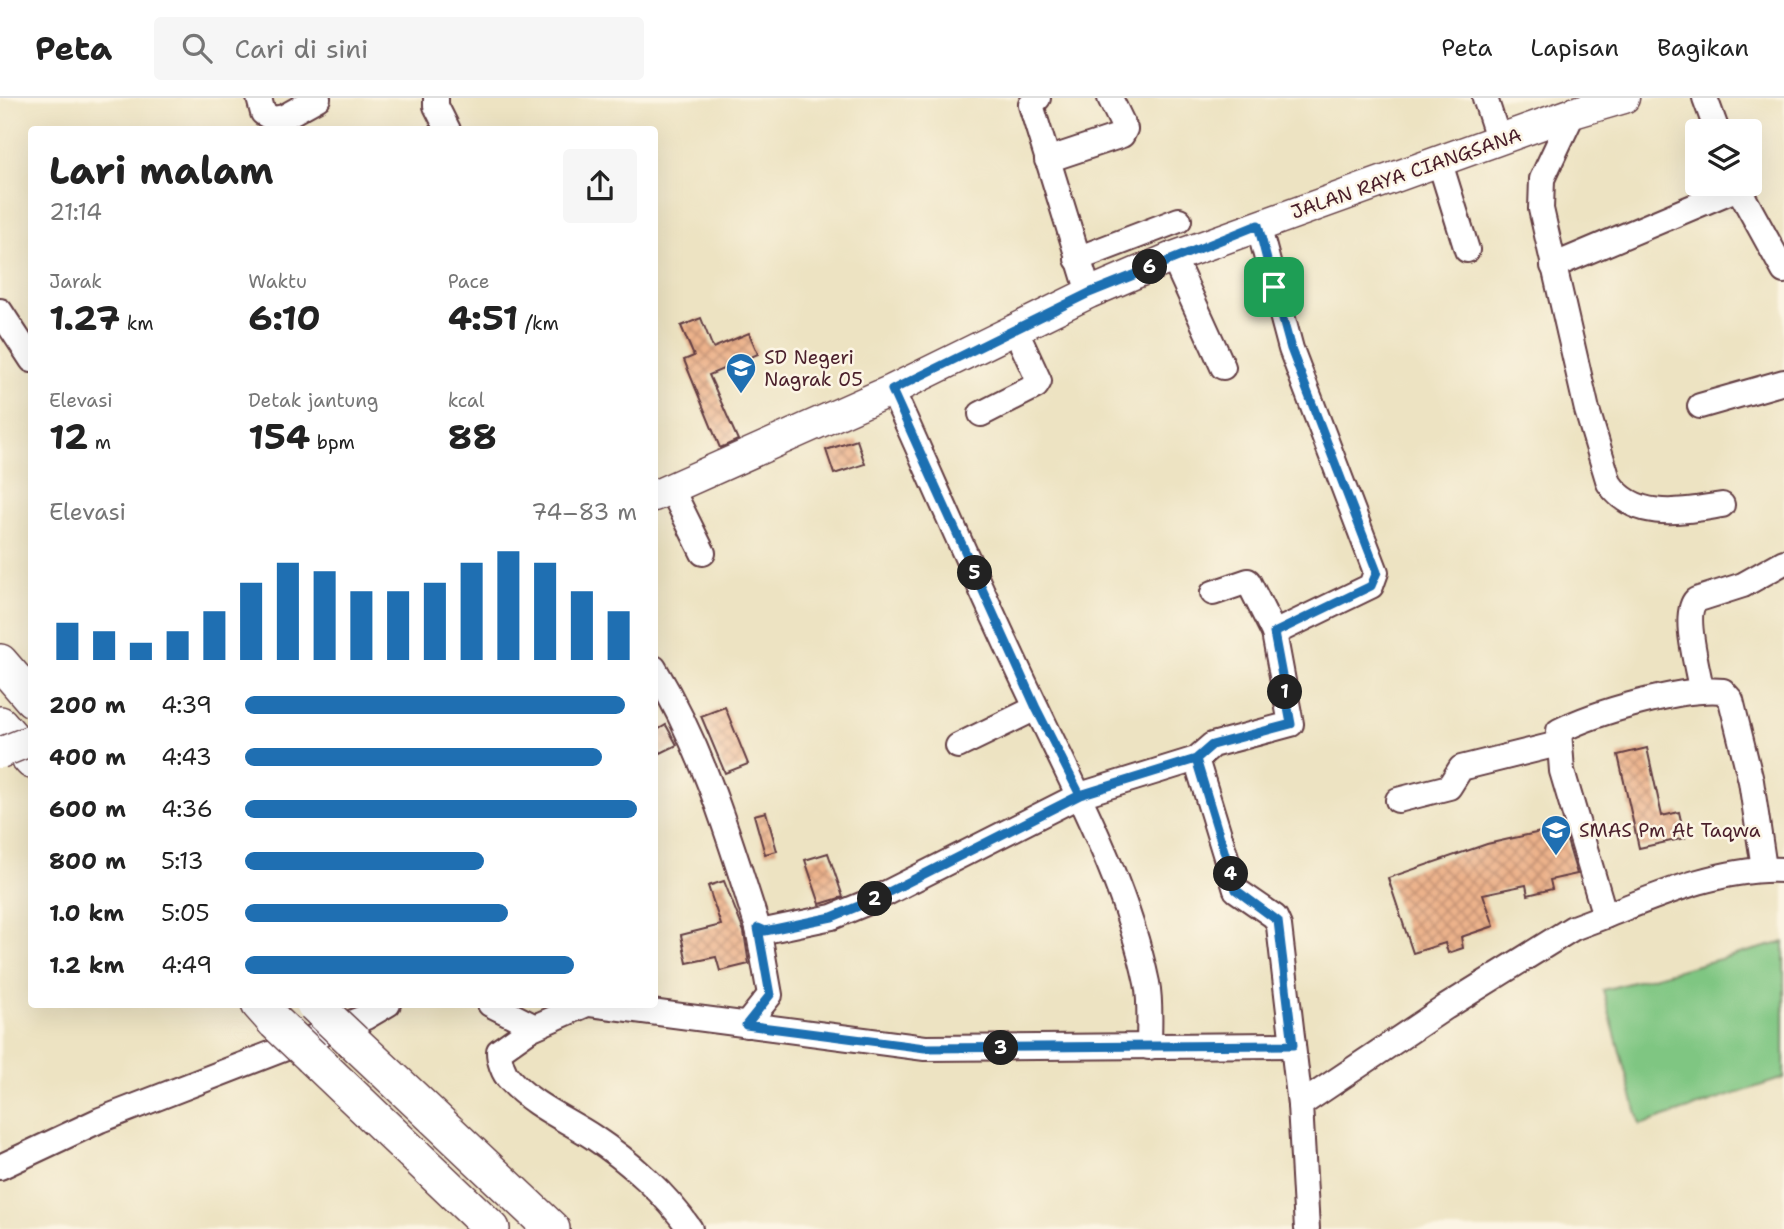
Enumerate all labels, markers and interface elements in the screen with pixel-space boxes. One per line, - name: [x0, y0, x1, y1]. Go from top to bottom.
- search box: [154, 17, 644, 80]
- text: Peta: [35, 26, 112, 71]
- icon: search: [178, 29, 216, 67]
- text: Cari di sini: [234, 31, 368, 66]
- text: Peta: [1441, 32, 1492, 64]
- text: Lapisan: [1530, 32, 1619, 64]
- text: Bagikan: [1657, 32, 1749, 64]
- map controls: [1685, 119, 1762, 196]
- button: layers: [1685, 119, 1762, 196]
- street label: JALAN RAYA CIANGSANA: [1288, 122, 1525, 225]
- text: Lari malam: [49, 145, 274, 196]
- button: share: [563, 149, 637, 223]
- text: 21:14: [49, 197, 102, 227]
- pin: 6: [1132, 250, 1168, 284]
- text: 6: [1143, 254, 1156, 279]
- pin: [1244, 257, 1304, 317]
- icon: arrive: [1255, 268, 1293, 306]
- text: Jarak: [49, 269, 102, 294]
- text: Waktu: [248, 269, 307, 294]
- text: Pace: [448, 269, 489, 294]
- text: 1.27: [49, 294, 120, 341]
- text: 6:10: [248, 294, 321, 341]
- text: 4:51: [448, 294, 518, 341]
- text: km: [120, 311, 154, 336]
- text: /km: [518, 311, 559, 336]
- place label: SD Negeri Nagrak 05: [764, 345, 863, 392]
- school or university icon: SD Negeri Nagrak 05: [724, 351, 758, 395]
- text: Elevasi: [49, 388, 113, 413]
- text: Detak jantung: [248, 388, 378, 413]
- text: kcal: [448, 388, 485, 413]
- text: 12: [49, 413, 88, 460]
- text: 154: [248, 413, 310, 460]
- text: 88: [448, 413, 497, 460]
- text: m: [88, 430, 111, 455]
- text: bpm: [310, 430, 355, 455]
- text: Elevasi: [49, 497, 126, 527]
- text: 74–83 m: [531, 497, 637, 527]
- pin: 5: [958, 556, 992, 590]
- text: 5: [969, 560, 980, 585]
- pin: 1: [1268, 674, 1302, 710]
- text: 1: [1280, 679, 1289, 704]
- text: 200 m: [49, 690, 126, 720]
- text: 4:39: [161, 690, 212, 720]
- text: 400 m: [49, 742, 126, 772]
- text: 4:43: [161, 742, 212, 772]
- text: 600 m: [49, 794, 126, 824]
- text: 4:36: [161, 794, 213, 824]
- school or university icon: SMAS Pm At Taqwa: [1539, 813, 1573, 857]
- place label: SMAS Pm At Taqwa: [1579, 818, 1761, 843]
- text: 800 m: [49, 846, 126, 876]
- text: 5:13: [161, 846, 204, 876]
- pin: 4: [1214, 856, 1248, 892]
- text: 4: [1224, 861, 1237, 886]
- pin: 2: [858, 882, 892, 916]
- text: 2: [868, 886, 881, 911]
- text: 1.0 km: [49, 898, 124, 928]
- text: 5:05: [161, 898, 210, 928]
- text: 1.2 km: [49, 950, 125, 980]
- text: 4:49: [161, 950, 212, 980]
- pin: 3: [984, 1030, 1018, 1066]
- text: 3: [994, 1035, 1007, 1060]

